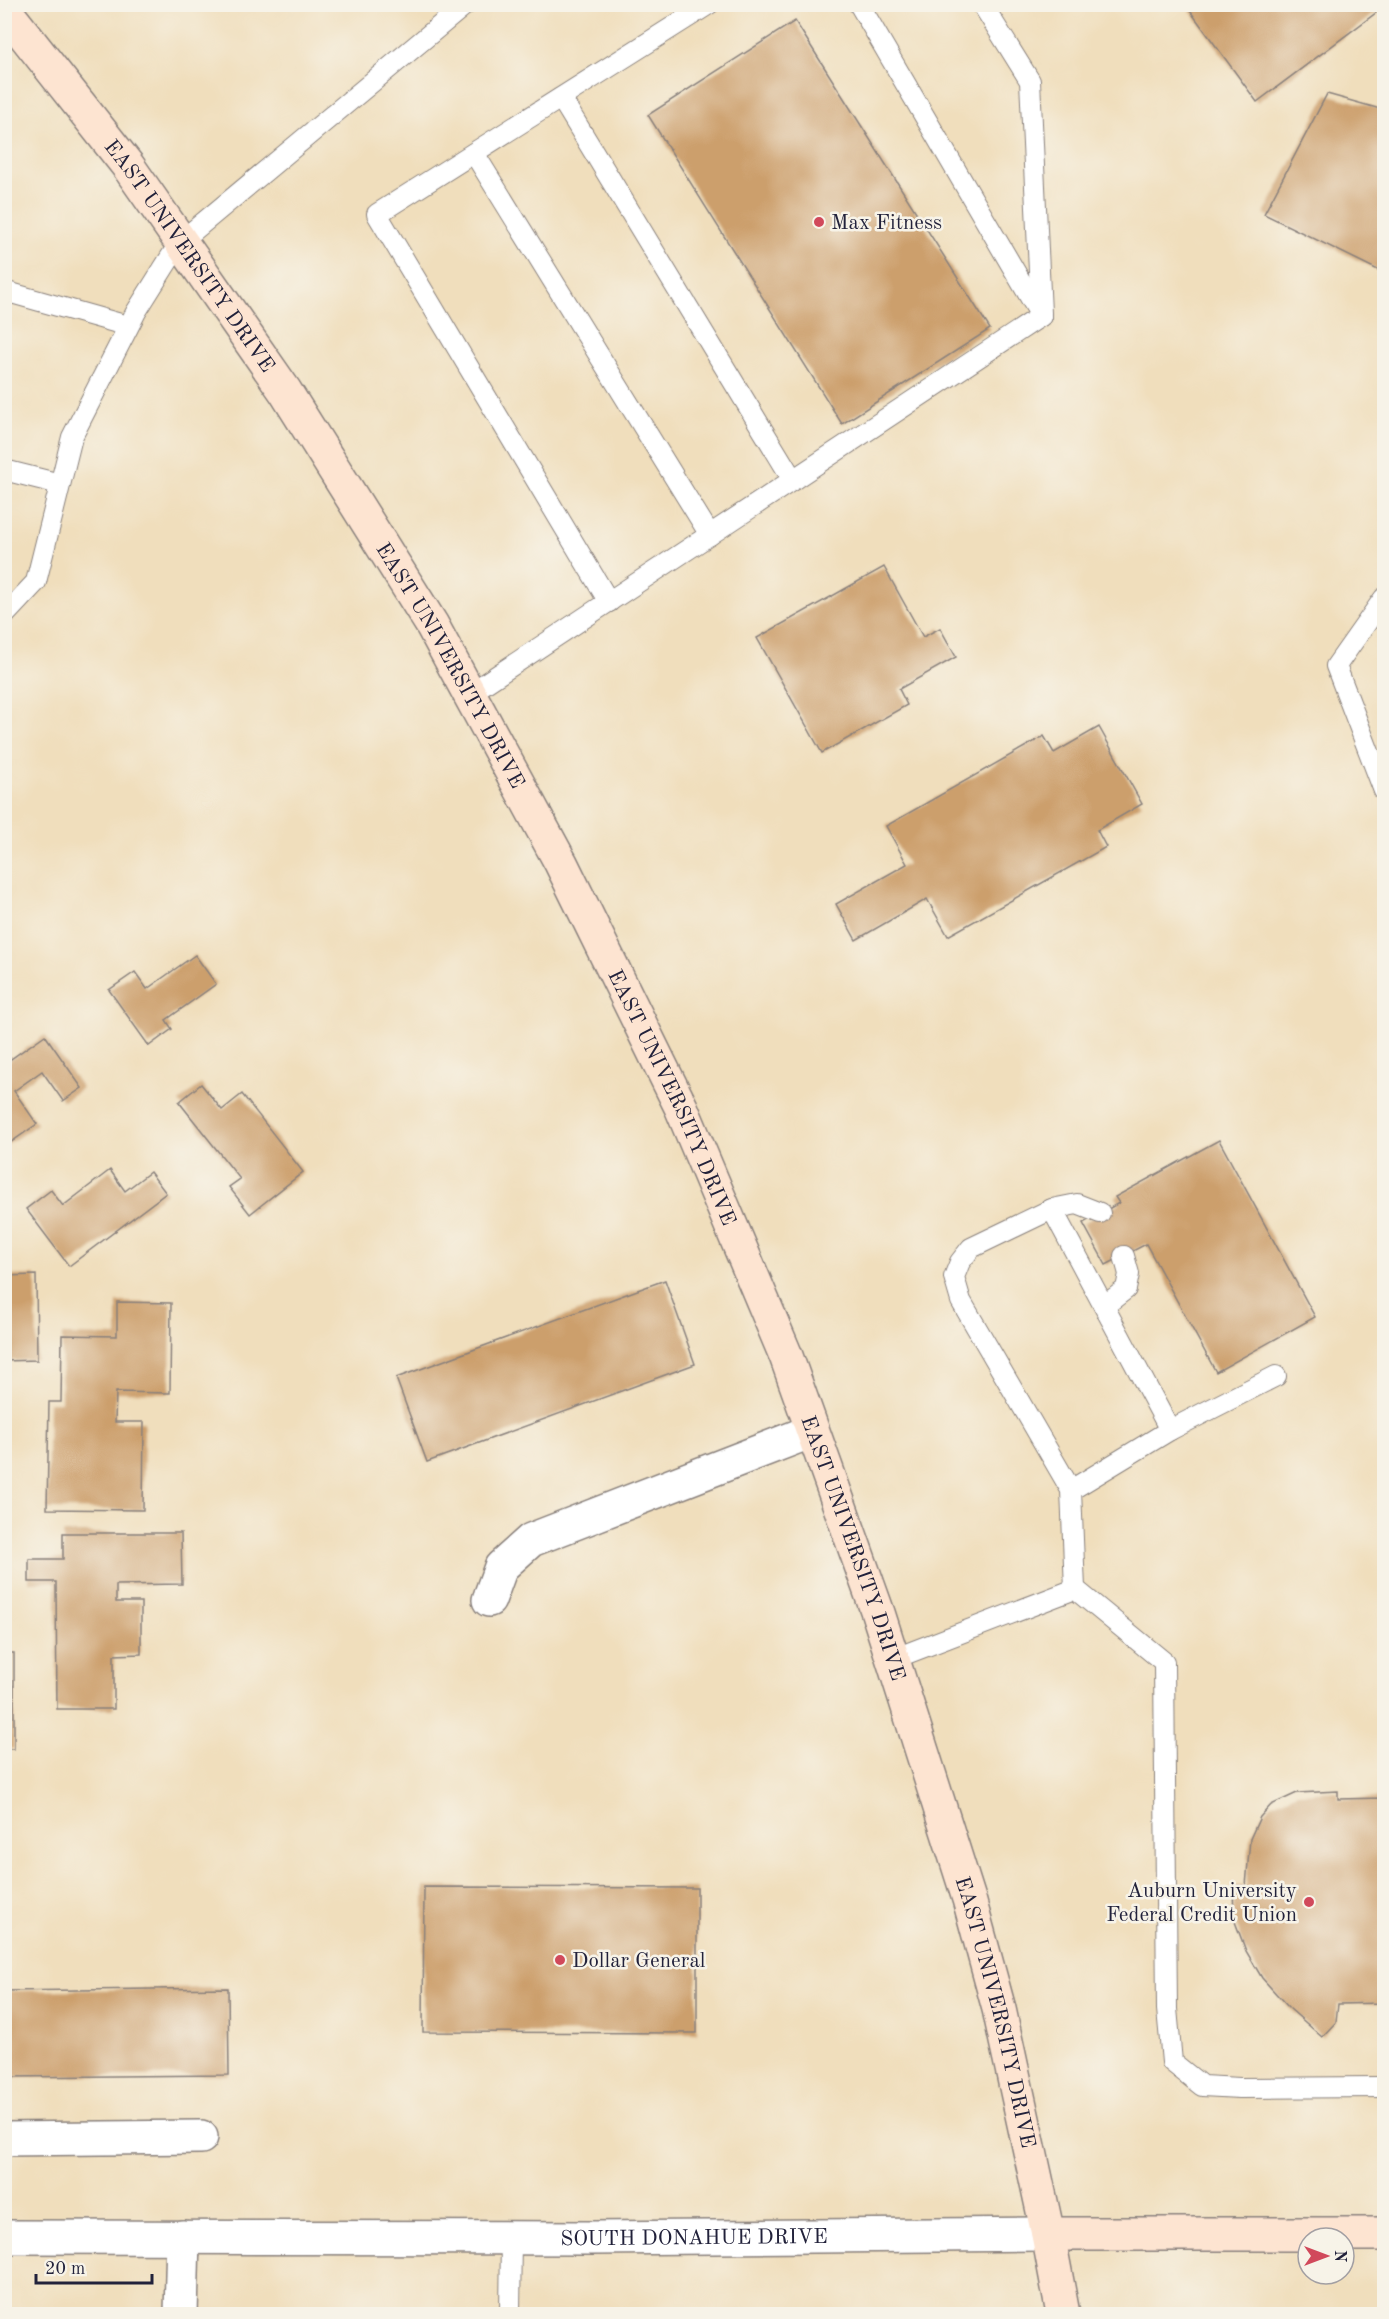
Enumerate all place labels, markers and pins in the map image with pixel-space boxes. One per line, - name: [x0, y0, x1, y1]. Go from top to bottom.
- place label: Max Fitness: [831, 213, 942, 234]
- marker: Max Fitness: [812, 215, 826, 229]
- place label: Auburn University Federal Credit Union: [1106, 1881, 1297, 1926]
- marker: Auburn University Federal Credit Union: [1302, 1895, 1316, 1909]
- place label: Dollar General: [572, 1951, 706, 1972]
- marker: Dollar General: [553, 1953, 567, 1967]

